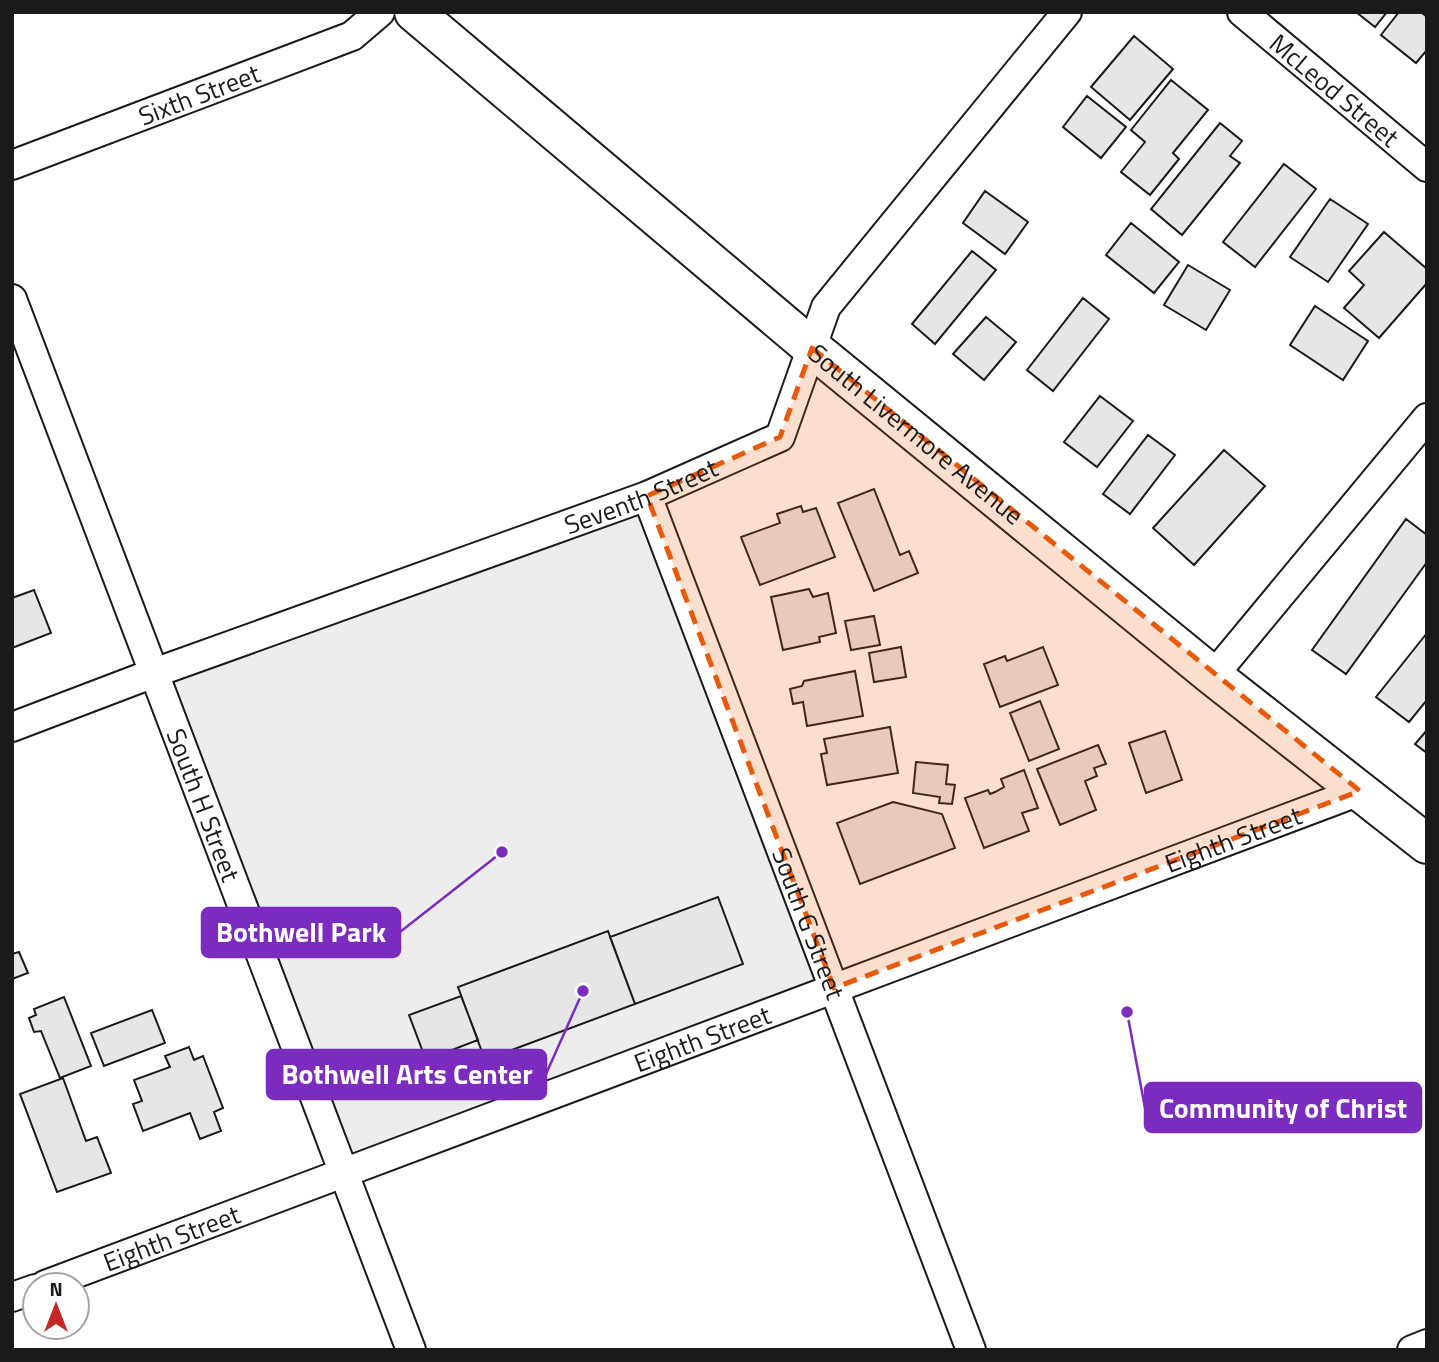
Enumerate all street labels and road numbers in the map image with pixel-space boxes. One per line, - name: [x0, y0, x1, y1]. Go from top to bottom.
- street label: McLeod Street: [1261, 24, 1408, 156]
- street label: Sixth Street: [132, 53, 266, 135]
- street label: South Livermore Avenue: [801, 334, 1032, 533]
- street label: Seventh Street: [559, 448, 724, 544]
- street label: South H Street: [157, 723, 251, 887]
- street label: Eighth Street: [1159, 795, 1307, 882]
- street label: South G Street: [763, 842, 856, 1005]
- street label: Eighth Street: [628, 995, 776, 1082]
- street label: Eighth Street: [97, 1194, 245, 1281]

